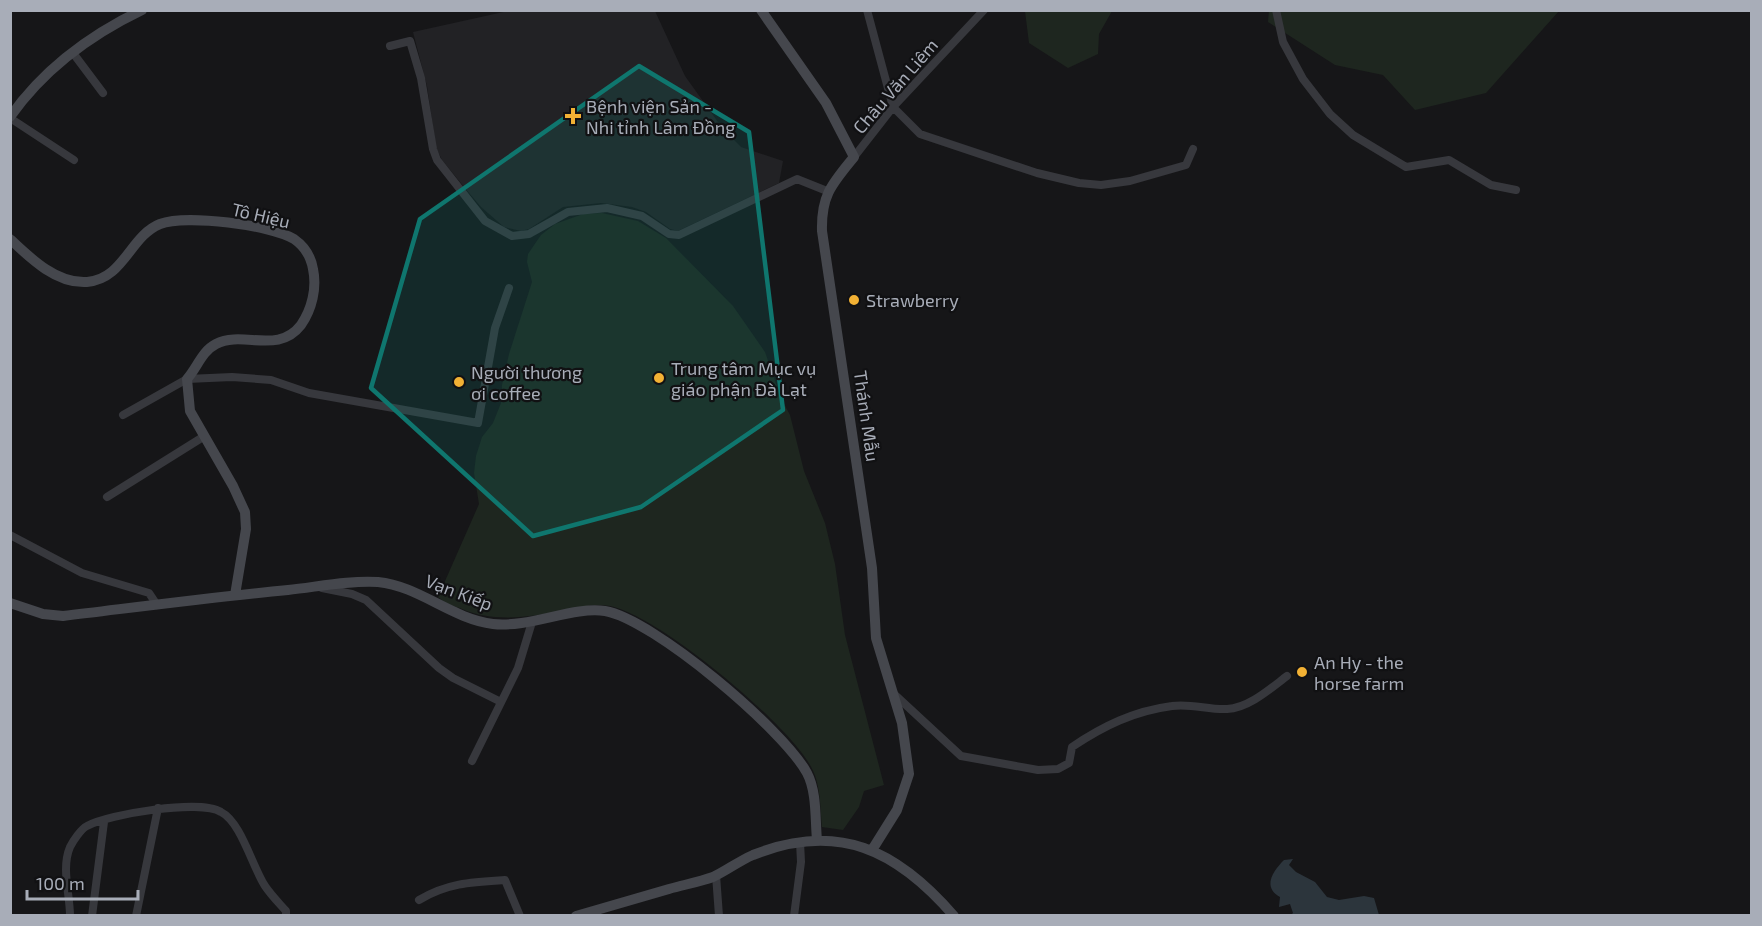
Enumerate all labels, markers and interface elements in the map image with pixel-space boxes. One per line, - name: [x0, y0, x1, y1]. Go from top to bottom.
- street label: Châu Văn Liêm: [848, 34, 942, 138]
- place label: Bệnh viện Sản - Nhi tỉnh Lâm Đồng: [586, 95, 735, 138]
- marker: Bệnh viện Sản - Nhi tỉnh Lâm Đồng: [564, 107, 582, 125]
- street label: Tô Hiệu: [230, 198, 292, 232]
- place label: Strawberry: [866, 289, 959, 311]
- marker: Strawberry: [847, 293, 861, 307]
- place label: Trung tâm Mục vụ giáo phận Đà Lạt: [671, 357, 816, 400]
- place label: Người thương ơi coffee: [471, 361, 582, 404]
- street label: Thánh Mẫu: [850, 369, 884, 463]
- marker: Trung tâm Mục vụ giáo phận Đà Lạt: [652, 371, 666, 385]
- marker: Người thương ơi coffee: [452, 375, 466, 389]
- street label: Vạn Kiếp: [422, 569, 496, 615]
- place label: An Hy - the horse farm: [1314, 651, 1404, 694]
- marker: An Hy - the horse farm: [1295, 665, 1309, 679]
- scale bar: [27, 863, 138, 901]
- text: 100 m: [36, 872, 85, 894]

